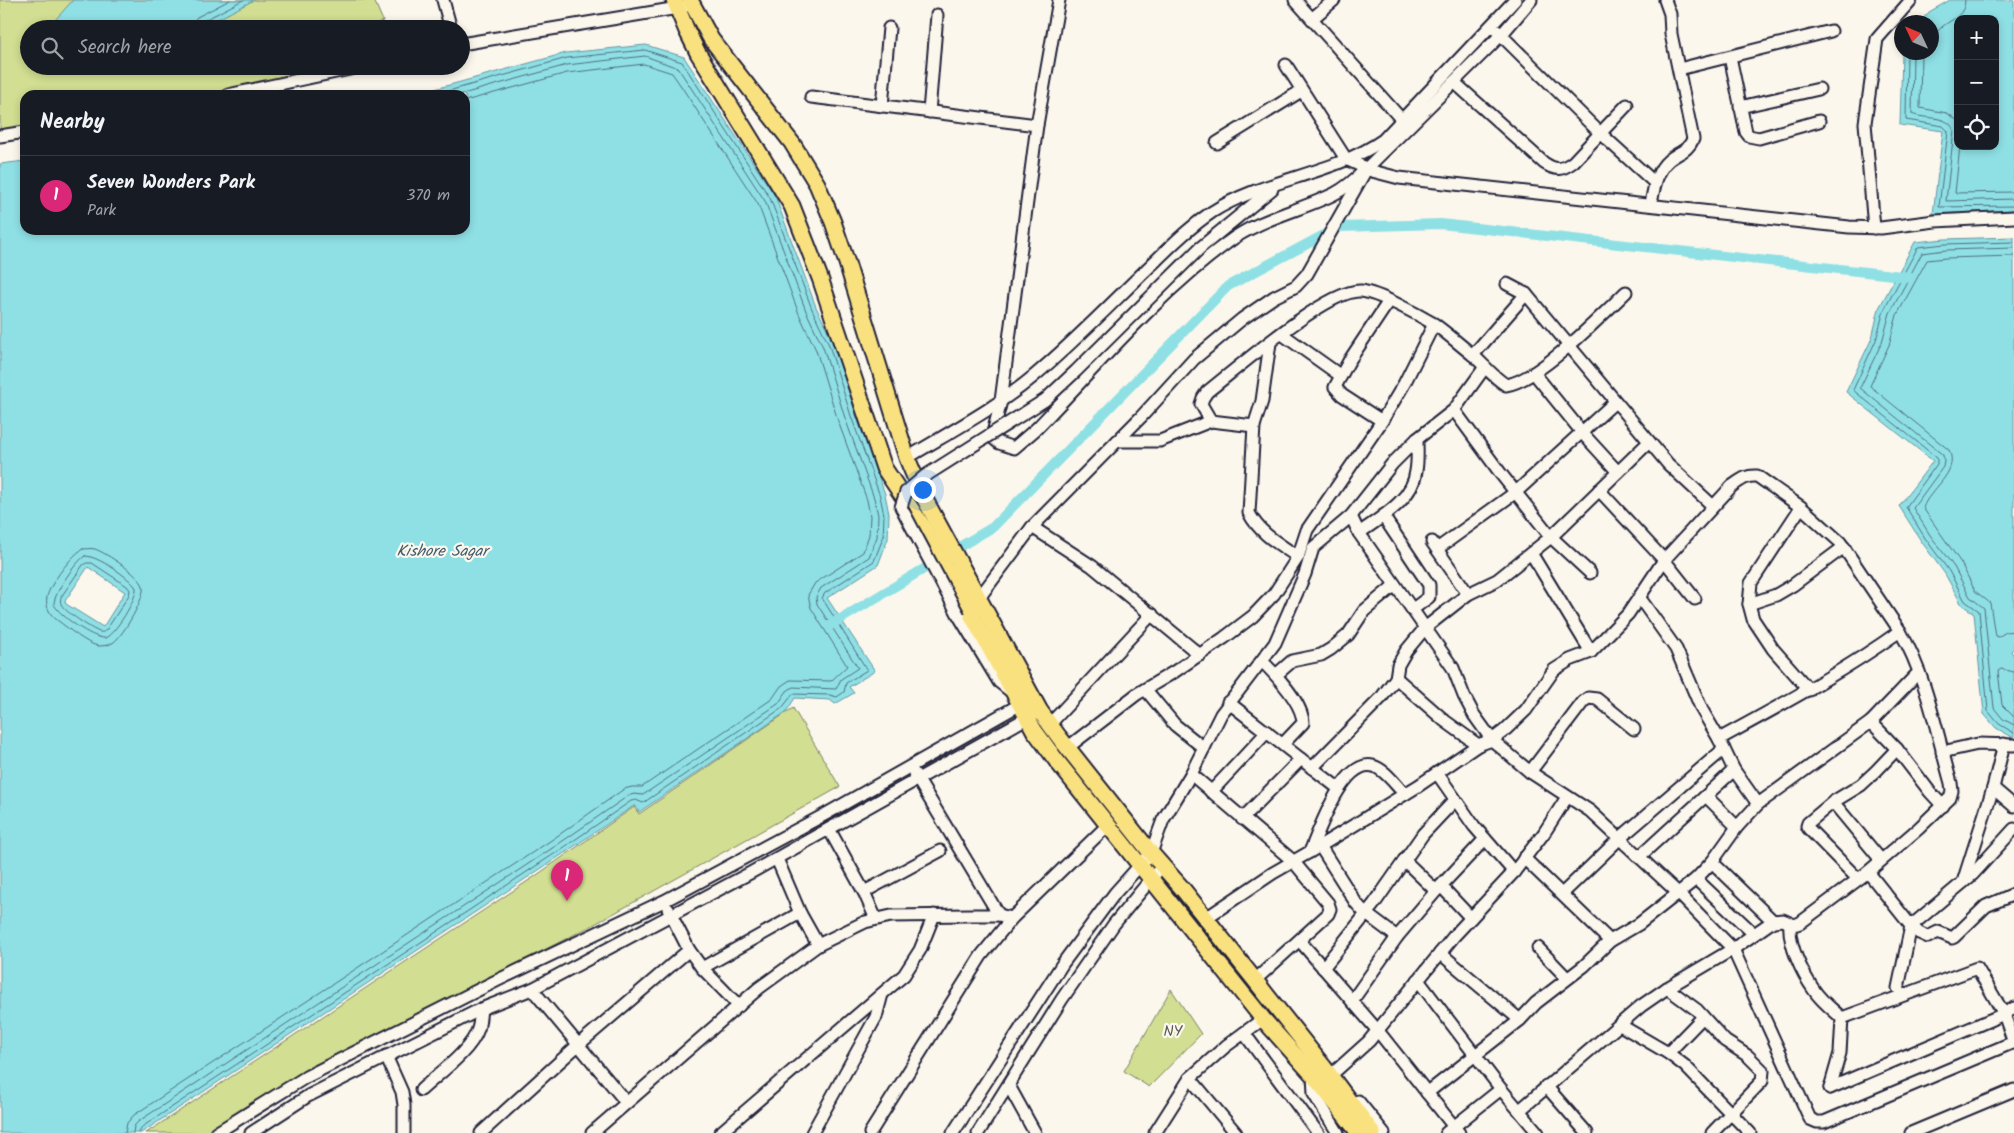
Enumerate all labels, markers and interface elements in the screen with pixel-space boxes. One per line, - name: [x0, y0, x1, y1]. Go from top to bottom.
- north arrow: [1894, 15, 1939, 60]
- map controls: [1954, 15, 1999, 150]
- button: +: [1954, 15, 1999, 60]
- search box: [20, 20, 470, 75]
- text: Search here: [78, 33, 172, 63]
- icon: search: [38, 34, 66, 62]
- button: −: [1954, 60, 1999, 105]
- button: locate: [1954, 105, 1999, 150]
- text: Nearby: [40, 106, 105, 139]
- text: Seven Wonders Park: [87, 168, 255, 198]
- text: 1: [54, 183, 58, 208]
- text: 370 m: [406, 183, 450, 208]
- text: Park: [87, 198, 116, 223]
- your location: [910, 477, 936, 503]
- water label: Kishore Sagar: [396, 539, 491, 564]
- pin: 1: [551, 860, 583, 901]
- park label: NY: [1164, 1020, 1184, 1044]

